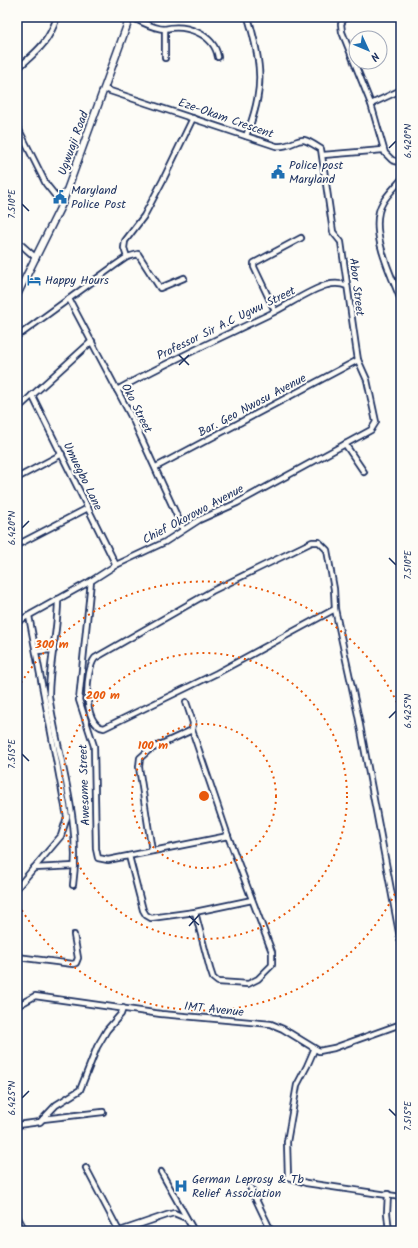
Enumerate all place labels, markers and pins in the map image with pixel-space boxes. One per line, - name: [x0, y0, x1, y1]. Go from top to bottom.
- place label: Police post Maryland: [289, 156, 344, 189]
- public building icon: Police post Maryland: [270, 164, 286, 180]
- place label: Maryland Police Post: [71, 181, 126, 214]
- public building icon: Maryland Police Post: [52, 189, 68, 205]
- place label: Happy Hours: [45, 271, 109, 290]
- hotel icon: Happy Hours: [26, 272, 42, 288]
- centre of rings: [197, 789, 211, 803]
- place label: German Leprosy & Tb Relief Association: [192, 1170, 304, 1203]
- hospital icon: German Leprosy & Tb Relief Association: [173, 1178, 189, 1194]

